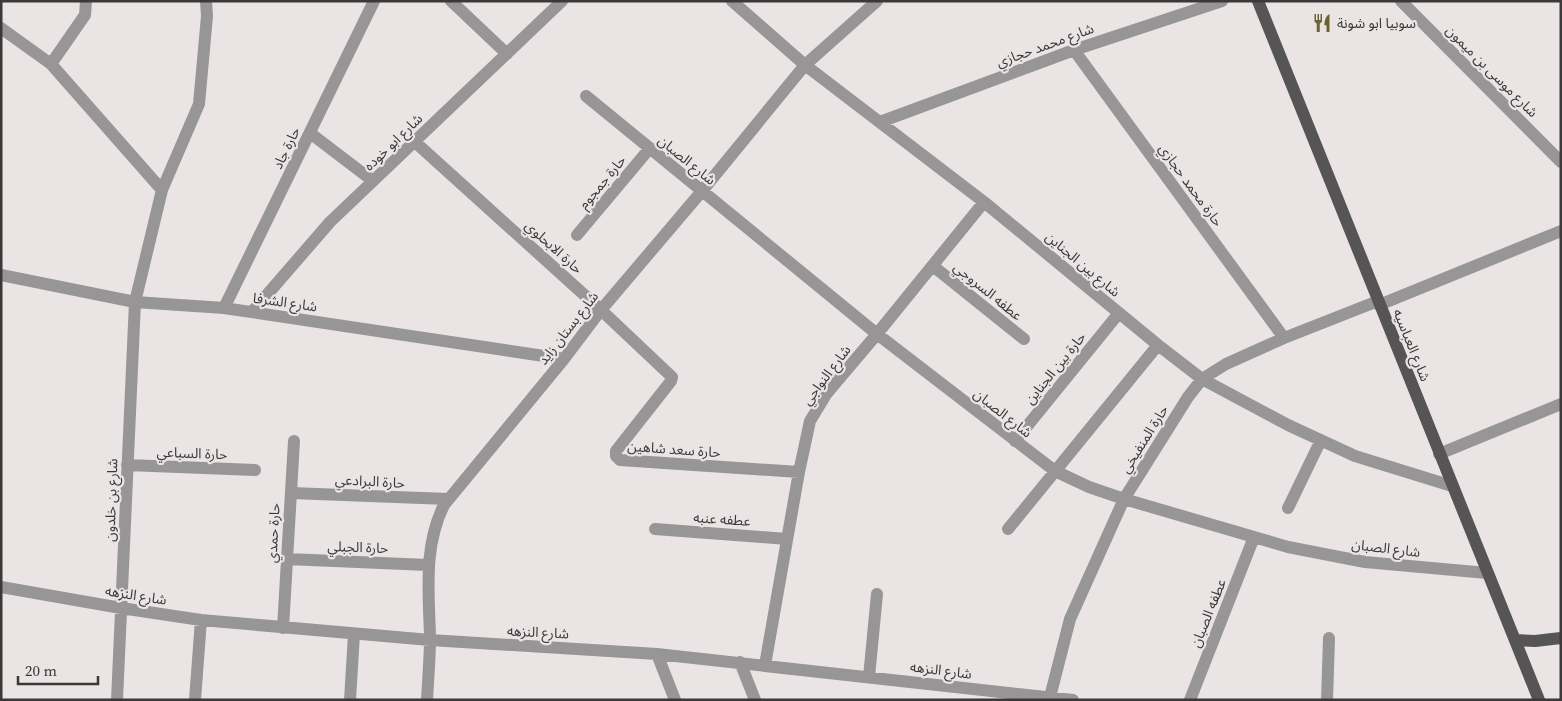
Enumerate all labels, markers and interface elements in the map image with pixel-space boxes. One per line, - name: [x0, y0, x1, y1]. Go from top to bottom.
- restaurant icon: سوبيا ابو شونة: [1311, 12, 1333, 34]
- place label: سوبيا ابو شونة: [1337, 13, 1416, 33]
- street label: شارع محمد حجازي: [993, 18, 1097, 73]
- street label: شارع موسى بن ميمون: [1441, 20, 1543, 122]
- street label: شارع ابو خوده: [359, 109, 428, 176]
- street label: حارة جاد: [267, 123, 305, 173]
- street label: شارع الصبان: [653, 130, 720, 190]
- street label: حارة محمد حجازي: [1153, 140, 1228, 231]
- street label: حارة جمجوم: [574, 151, 631, 214]
- street label: حارة الابحلوي: [520, 216, 587, 279]
- street label: شارع بين الجناين: [1041, 227, 1125, 302]
- street label: عطفه السروجي: [949, 257, 1027, 326]
- street label: شارع بستان زايد: [533, 287, 604, 369]
- street label: شارع الشرفا: [251, 288, 319, 317]
- street label: شارع العباسيه: [1387, 306, 1436, 385]
- street label: حارة بين الجناين: [1020, 328, 1090, 408]
- street label: شارع النواجي: [797, 341, 856, 410]
- street label: شارع الصبان: [969, 384, 1036, 443]
- street label: حارة المنفيخي: [1115, 401, 1174, 478]
- street label: حارة سعد شاهين: [627, 436, 721, 462]
- street label: حارة السباعي: [156, 442, 228, 465]
- street label: شارع بن خلدون: [100, 458, 123, 542]
- street label: حارة البرادعي: [334, 469, 406, 494]
- street label: حارة حمدي: [261, 502, 286, 564]
- street label: عطفه عنبه: [693, 507, 751, 531]
- street label: شارع الصبان: [1350, 534, 1422, 563]
- street label: حارة الجبلي: [327, 536, 389, 559]
- street label: عطفه الصبان: [1185, 576, 1231, 650]
- street label: شارع النزهه: [104, 580, 168, 611]
- street label: شارع النزهه: [506, 620, 570, 645]
- scale bar: [18, 654, 98, 686]
- street label: شارع النزهه: [909, 656, 973, 685]
- text: 20 m: [25, 660, 57, 681]

